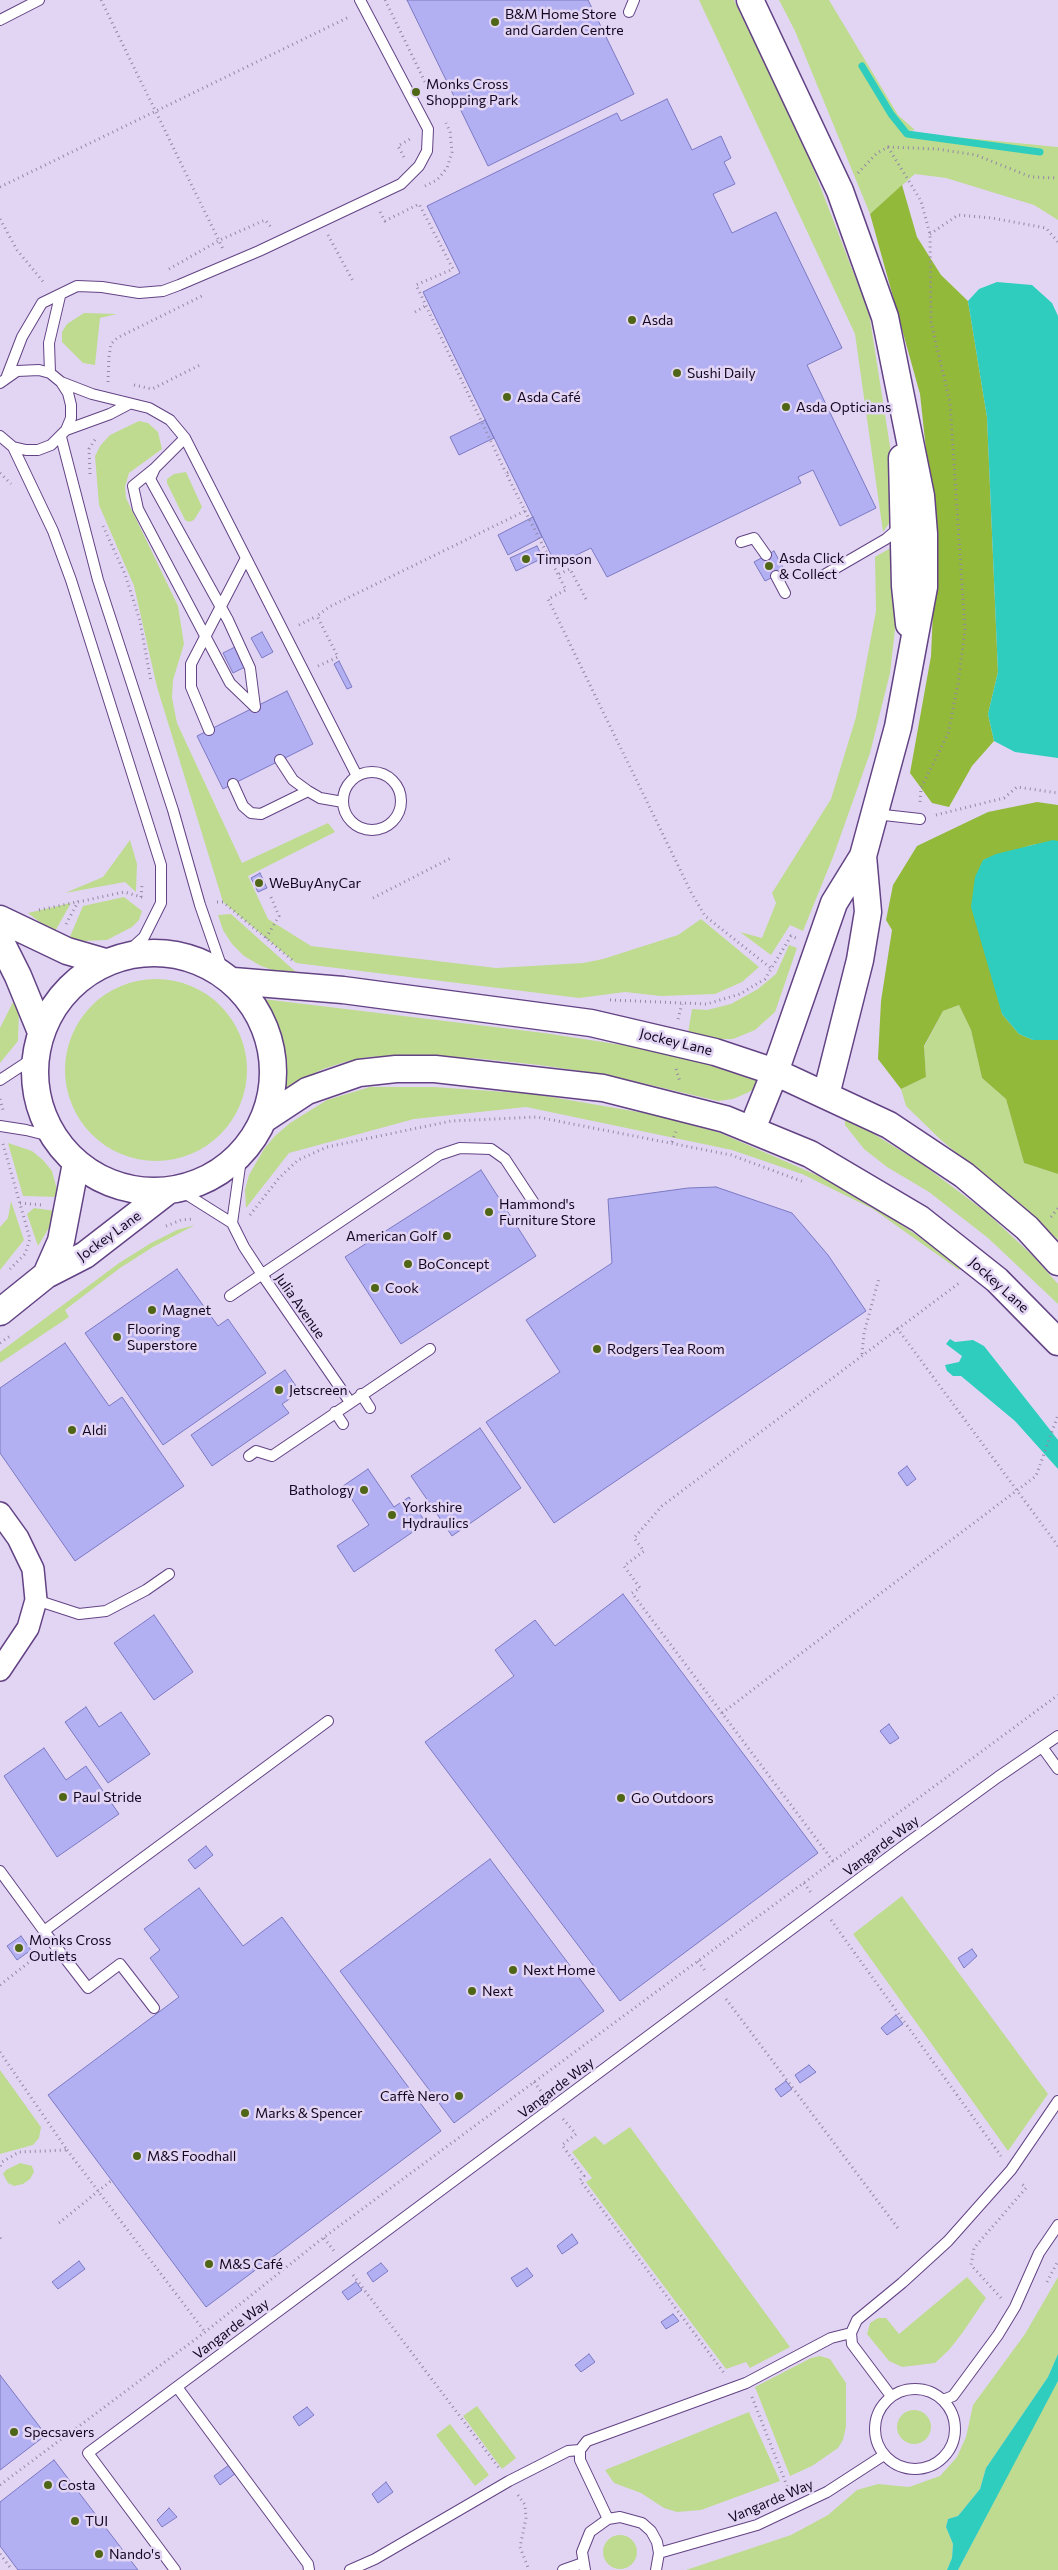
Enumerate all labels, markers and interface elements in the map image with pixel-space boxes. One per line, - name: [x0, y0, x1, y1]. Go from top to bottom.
- place label: B&M Home Store and Garden Centre: [505, 6, 624, 38]
- marker: B&M Home Store and Garden Centre: [489, 16, 501, 28]
- place label: Monks Cross Shopping Park: [426, 76, 518, 108]
- marker: Monks Cross Shopping Park: [410, 86, 422, 98]
- place label: Asda: [642, 312, 673, 328]
- marker: Asda: [626, 314, 638, 326]
- place label: Sushi Daily: [687, 365, 756, 381]
- marker: Sushi Daily: [671, 367, 683, 379]
- place label: Asda Café: [517, 389, 581, 405]
- marker: Asda Café: [501, 391, 513, 403]
- place label: Asda Opticians: [796, 399, 891, 415]
- marker: Asda Opticians: [780, 401, 792, 413]
- place label: Asda Click & Collect: [779, 550, 844, 582]
- place label: Timpson: [536, 551, 592, 567]
- marker: Timpson: [520, 553, 532, 565]
- marker: Asda Click & Collect: [763, 560, 775, 572]
- place label: WeBuyAnyCar: [269, 875, 361, 891]
- marker: WeBuyAnyCar: [253, 877, 265, 889]
- street label: Jockey Lane: [638, 1025, 714, 1059]
- place label: Hammond's Furniture Store: [499, 1196, 596, 1228]
- marker: Hammond's Furniture Store: [483, 1206, 495, 1218]
- street label: Jockey Lane: [74, 1207, 144, 1265]
- place label: American Golf: [346, 1228, 437, 1244]
- marker: American Golf: [441, 1230, 453, 1242]
- street label: Jockey Lane: [966, 1254, 1032, 1316]
- place label: BoConcept: [418, 1256, 490, 1272]
- marker: BoConcept: [402, 1258, 414, 1270]
- street label: Julia Avenue: [271, 1270, 329, 1342]
- place label: Cook: [385, 1280, 419, 1296]
- marker: Cook: [369, 1282, 381, 1294]
- place label: Magnet: [162, 1302, 211, 1318]
- marker: Magnet: [146, 1304, 158, 1316]
- place label: Flooring Superstore: [127, 1321, 197, 1354]
- marker: Flooring Superstore: [111, 1331, 123, 1343]
- place label: Rodgers Tea Room: [607, 1341, 725, 1357]
- marker: Rodgers Tea Room: [591, 1343, 603, 1355]
- place label: Jetscreen: [289, 1382, 348, 1398]
- marker: Jetscreen: [273, 1384, 285, 1396]
- place label: Aldi: [82, 1422, 107, 1438]
- marker: Aldi: [66, 1424, 78, 1436]
- place label: Bathology: [289, 1482, 354, 1498]
- marker: Bathology: [358, 1484, 370, 1496]
- place label: Yorkshire Hydraulics: [402, 1499, 469, 1531]
- marker: Yorkshire Hydraulics: [386, 1509, 398, 1521]
- place label: Paul Stride: [73, 1789, 142, 1805]
- place label: Go Outdoors: [631, 1790, 714, 1806]
- marker: Paul Stride: [57, 1791, 69, 1803]
- marker: Go Outdoors: [615, 1792, 627, 1804]
- street label: Vangarde Way: [840, 1812, 922, 1880]
- place label: Monks Cross Outlets: [29, 1932, 111, 1964]
- marker: Monks Cross Outlets: [13, 1942, 25, 1954]
- place label: Next Home: [523, 1962, 595, 1978]
- marker: Next Home: [507, 1964, 519, 1976]
- place label: Next: [482, 1983, 513, 1999]
- marker: Next: [466, 1985, 478, 1997]
- street label: Vangarde Way: [515, 2054, 597, 2122]
- place label: Caffè Nero: [380, 2088, 449, 2104]
- marker: Caffè Nero: [453, 2090, 465, 2102]
- place label: Marks & Spencer: [255, 2105, 363, 2121]
- marker: Marks & Spencer: [239, 2107, 251, 2119]
- place label: M&S Foodhall: [147, 2148, 236, 2164]
- marker: M&S Foodhall: [131, 2150, 143, 2162]
- place label: M&S Café: [219, 2256, 283, 2272]
- marker: M&S Café: [203, 2258, 215, 2270]
- street label: Vangarde Way: [190, 2295, 272, 2363]
- place label: Specsavers: [24, 2424, 94, 2440]
- marker: Specsavers: [8, 2426, 20, 2438]
- street label: Vangarde Way: [726, 2476, 816, 2526]
- place label: Costa: [58, 2477, 95, 2493]
- marker: Costa: [42, 2479, 54, 2491]
- place label: TUI: [85, 2513, 108, 2529]
- marker: TUI: [69, 2515, 81, 2527]
- place label: Nando's: [109, 2546, 161, 2562]
- marker: Nando's: [93, 2548, 105, 2560]

